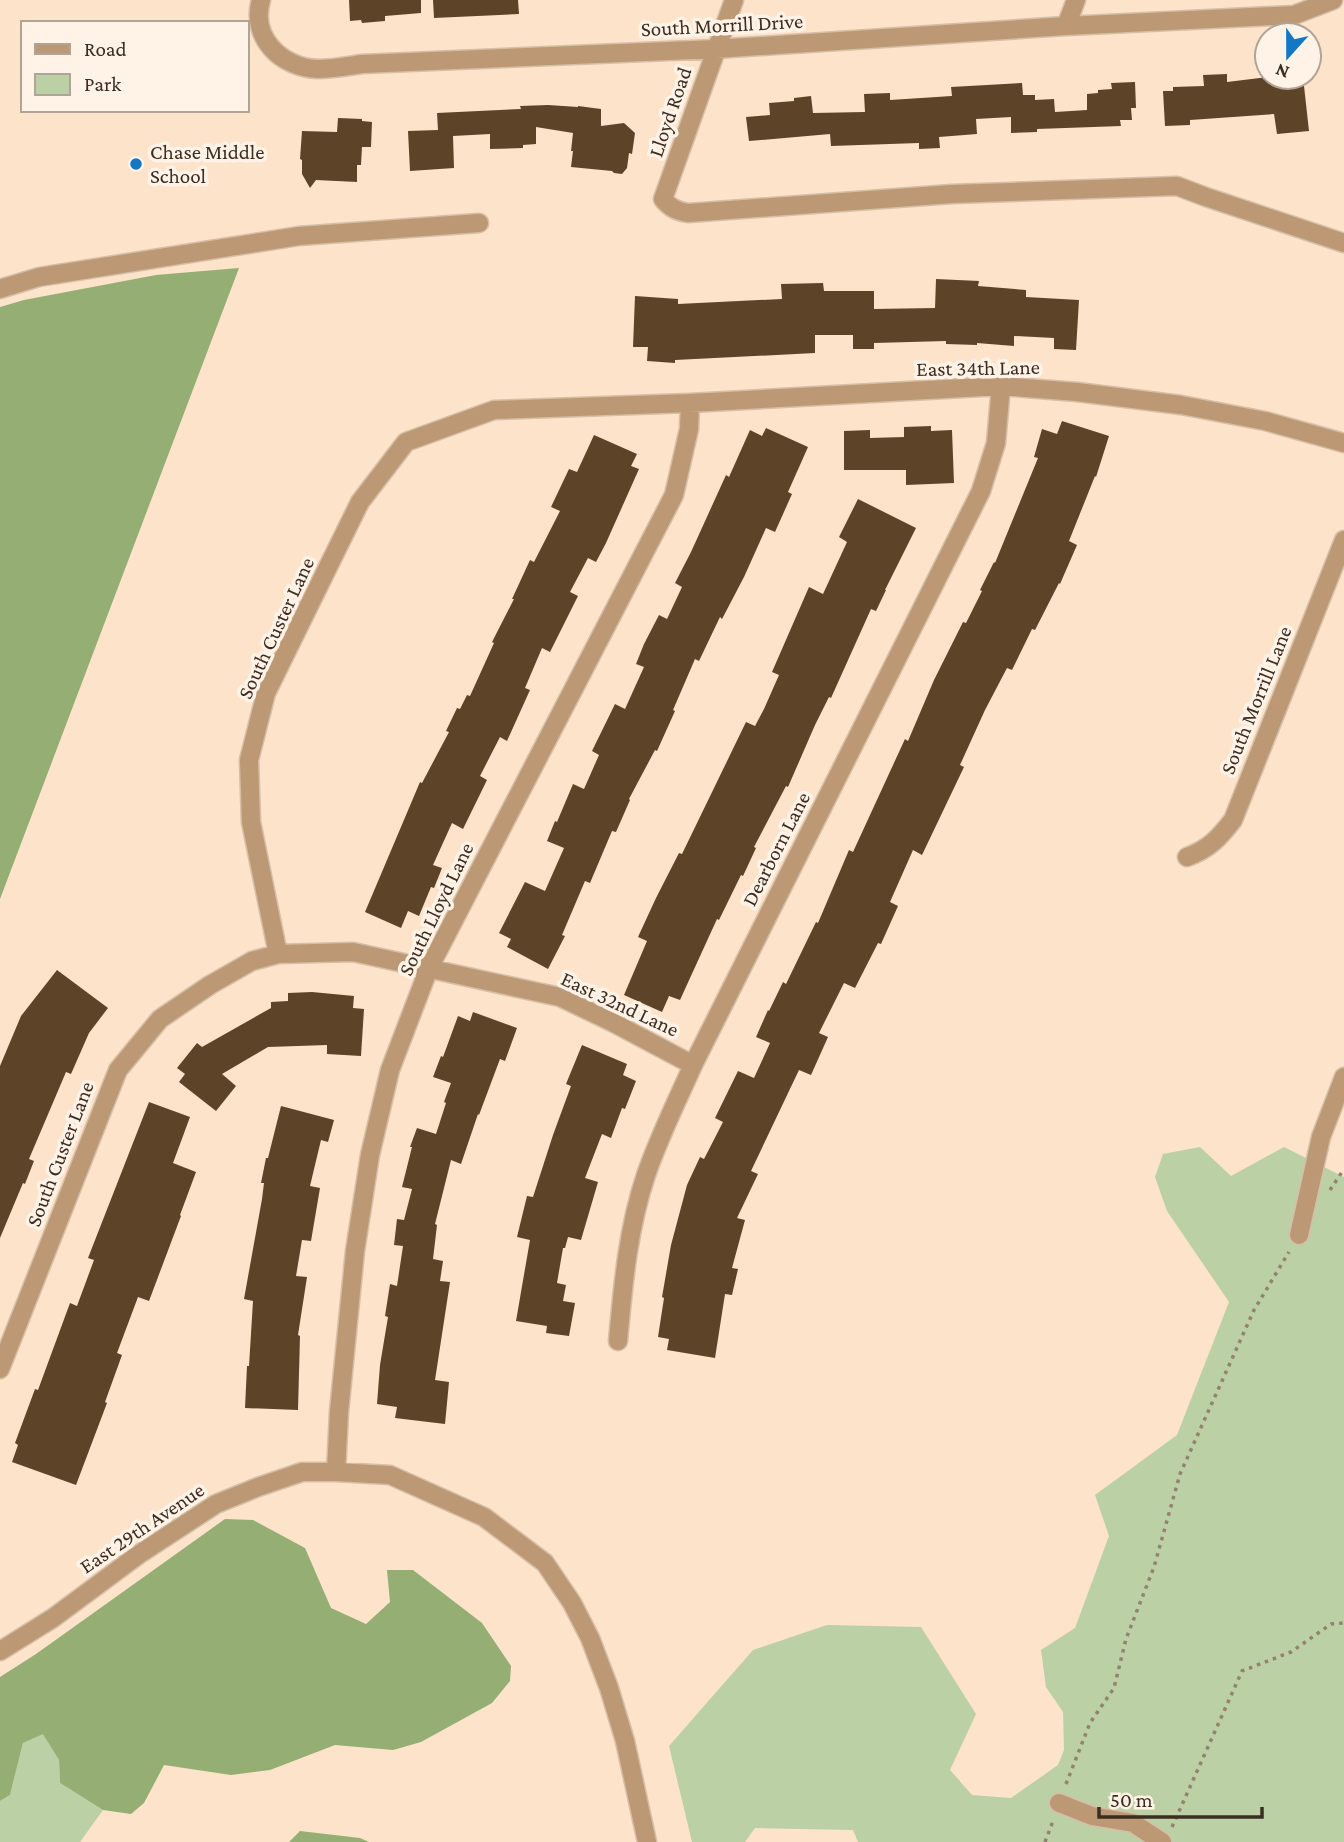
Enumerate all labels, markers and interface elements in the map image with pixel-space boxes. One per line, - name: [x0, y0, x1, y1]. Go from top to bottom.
- street label: South Morrill Drive: [640, 9, 804, 41]
- legend: [21, 21, 248, 112]
- north arrow: [1253, 21, 1323, 91]
- text: Road: [84, 37, 127, 61]
- text: N: [1272, 59, 1292, 84]
- street label: Lloyd Road: [643, 64, 697, 160]
- text: Park: [84, 72, 121, 96]
- place label: Chase Middle School: [150, 140, 265, 188]
- marker: Chase Middle School: [128, 156, 144, 172]
- street label: East 34th Lane: [916, 355, 1040, 381]
- street label: South Custer Lane: [233, 553, 319, 703]
- street label: South Morrill Lane: [1215, 622, 1297, 778]
- street label: Dearborn Lane: [737, 788, 815, 910]
- street label: South Lloyd Lane: [393, 839, 479, 979]
- street label: East 32nd Lane: [557, 966, 683, 1042]
- street label: South Custer Lane: [21, 1078, 99, 1230]
- street label: East 29th Avenue: [75, 1478, 209, 1578]
- scale bar: [1099, 1776, 1262, 1820]
- text: 50 m: [1110, 1788, 1153, 1812]

